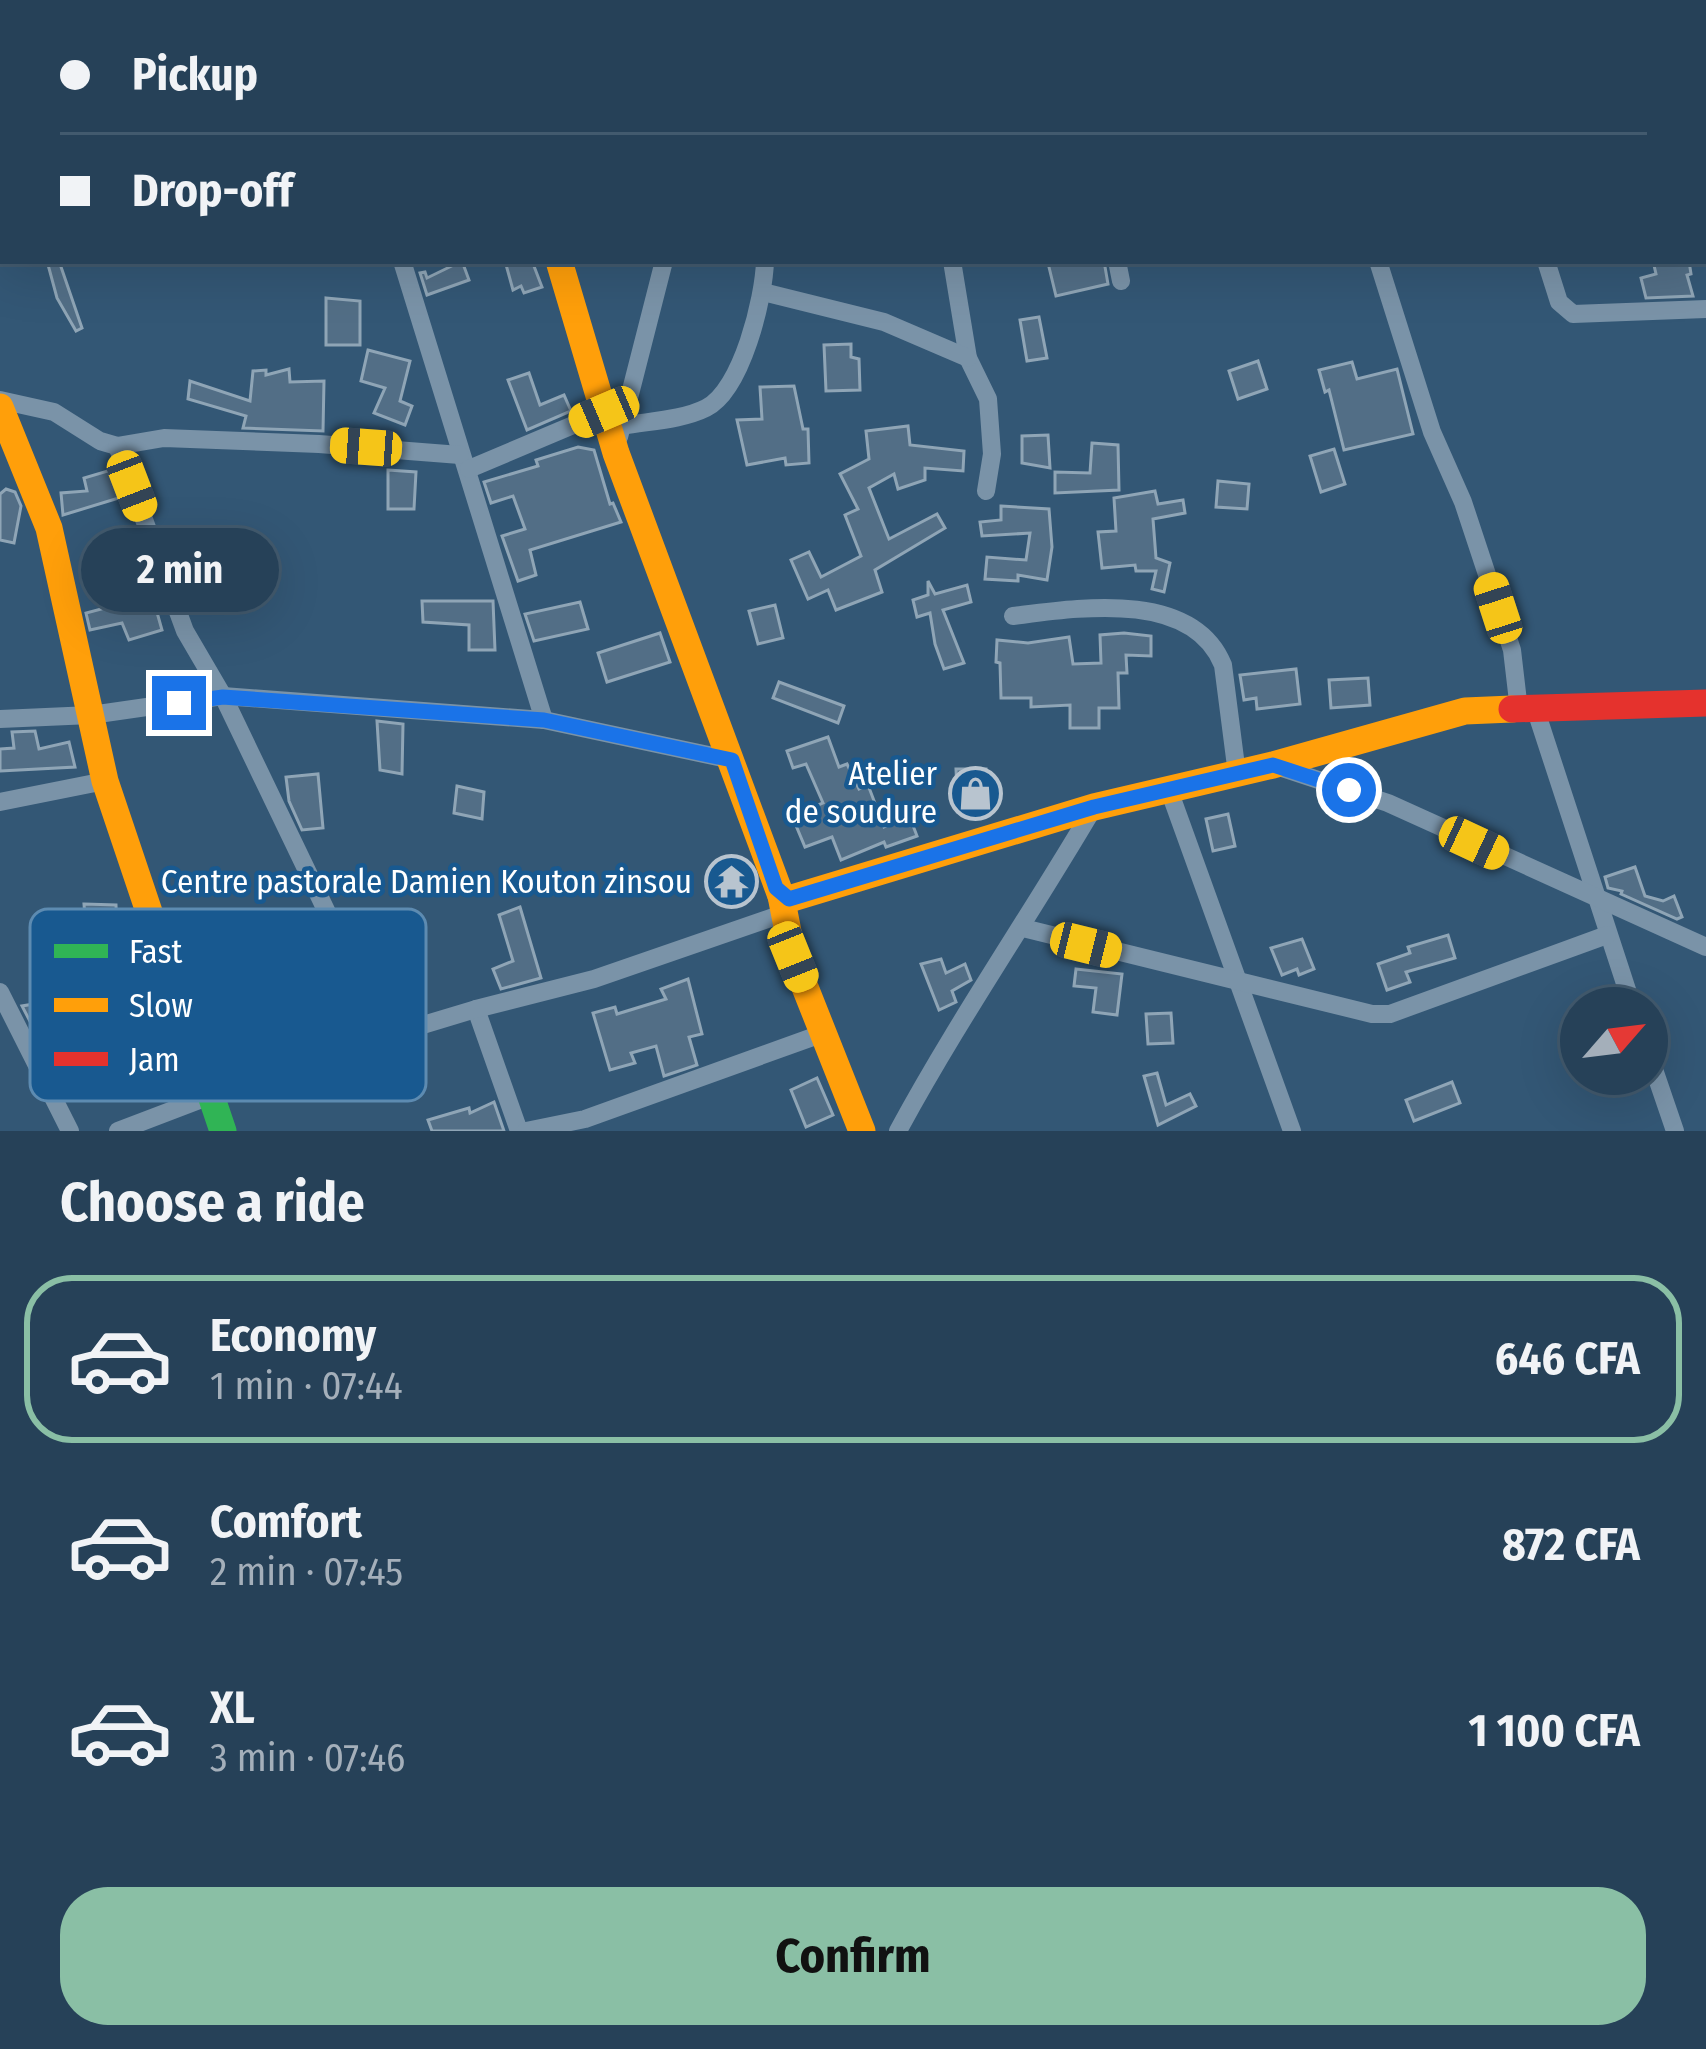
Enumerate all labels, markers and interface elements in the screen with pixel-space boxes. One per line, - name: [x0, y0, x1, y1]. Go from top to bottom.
- text: Pickup: [132, 48, 258, 102]
- text: Drop-off: [132, 164, 293, 218]
- car: [564, 381, 644, 443]
- car: [329, 427, 403, 467]
- car: [102, 446, 162, 526]
- callout: 2 min: [80, 529, 278, 613]
- text: 2 min: [137, 547, 223, 593]
- car: [1470, 568, 1526, 648]
- route end: [152, 676, 206, 730]
- place label: Atelier de soudure: [785, 754, 937, 832]
- route start: [1322, 763, 1376, 817]
- shop icon: Atelier de soudure: [948, 765, 1004, 821]
- car: [1434, 811, 1514, 875]
- temple icon: Centre pastorale Damien Kouton zinsou: [703, 854, 759, 910]
- place label: Centre pastorale Damien Kouton zinsou: [161, 862, 692, 902]
- legend: [30, 909, 426, 1101]
- car: [763, 917, 823, 997]
- car: [1047, 919, 1125, 971]
- text: Fast: [129, 932, 183, 972]
- text: Slow: [129, 986, 193, 1026]
- north arrow: [1560, 987, 1668, 1095]
- map controls: [1560, 987, 1668, 1095]
- text: Jam: [129, 1040, 180, 1080]
- text: Choose a ride: [60, 1171, 365, 1235]
- icon: car: [66, 1305, 174, 1413]
- text: Economy: [210, 1309, 376, 1363]
- text: 646 CFA: [1495, 1332, 1640, 1386]
- text: 1 min · 07:44: [210, 1363, 403, 1409]
- icon: car: [66, 1491, 174, 1599]
- text: Comfort: [210, 1495, 362, 1549]
- text: 872 CFA: [1502, 1518, 1640, 1572]
- text: 2 min · 07:45: [210, 1549, 403, 1595]
- icon: car: [66, 1677, 174, 1785]
- text: XL: [210, 1681, 255, 1735]
- text: 1 100 CFA: [1468, 1704, 1640, 1758]
- text: 3 min · 07:46: [210, 1735, 405, 1781]
- button: Confirm: [60, 1887, 1646, 2025]

